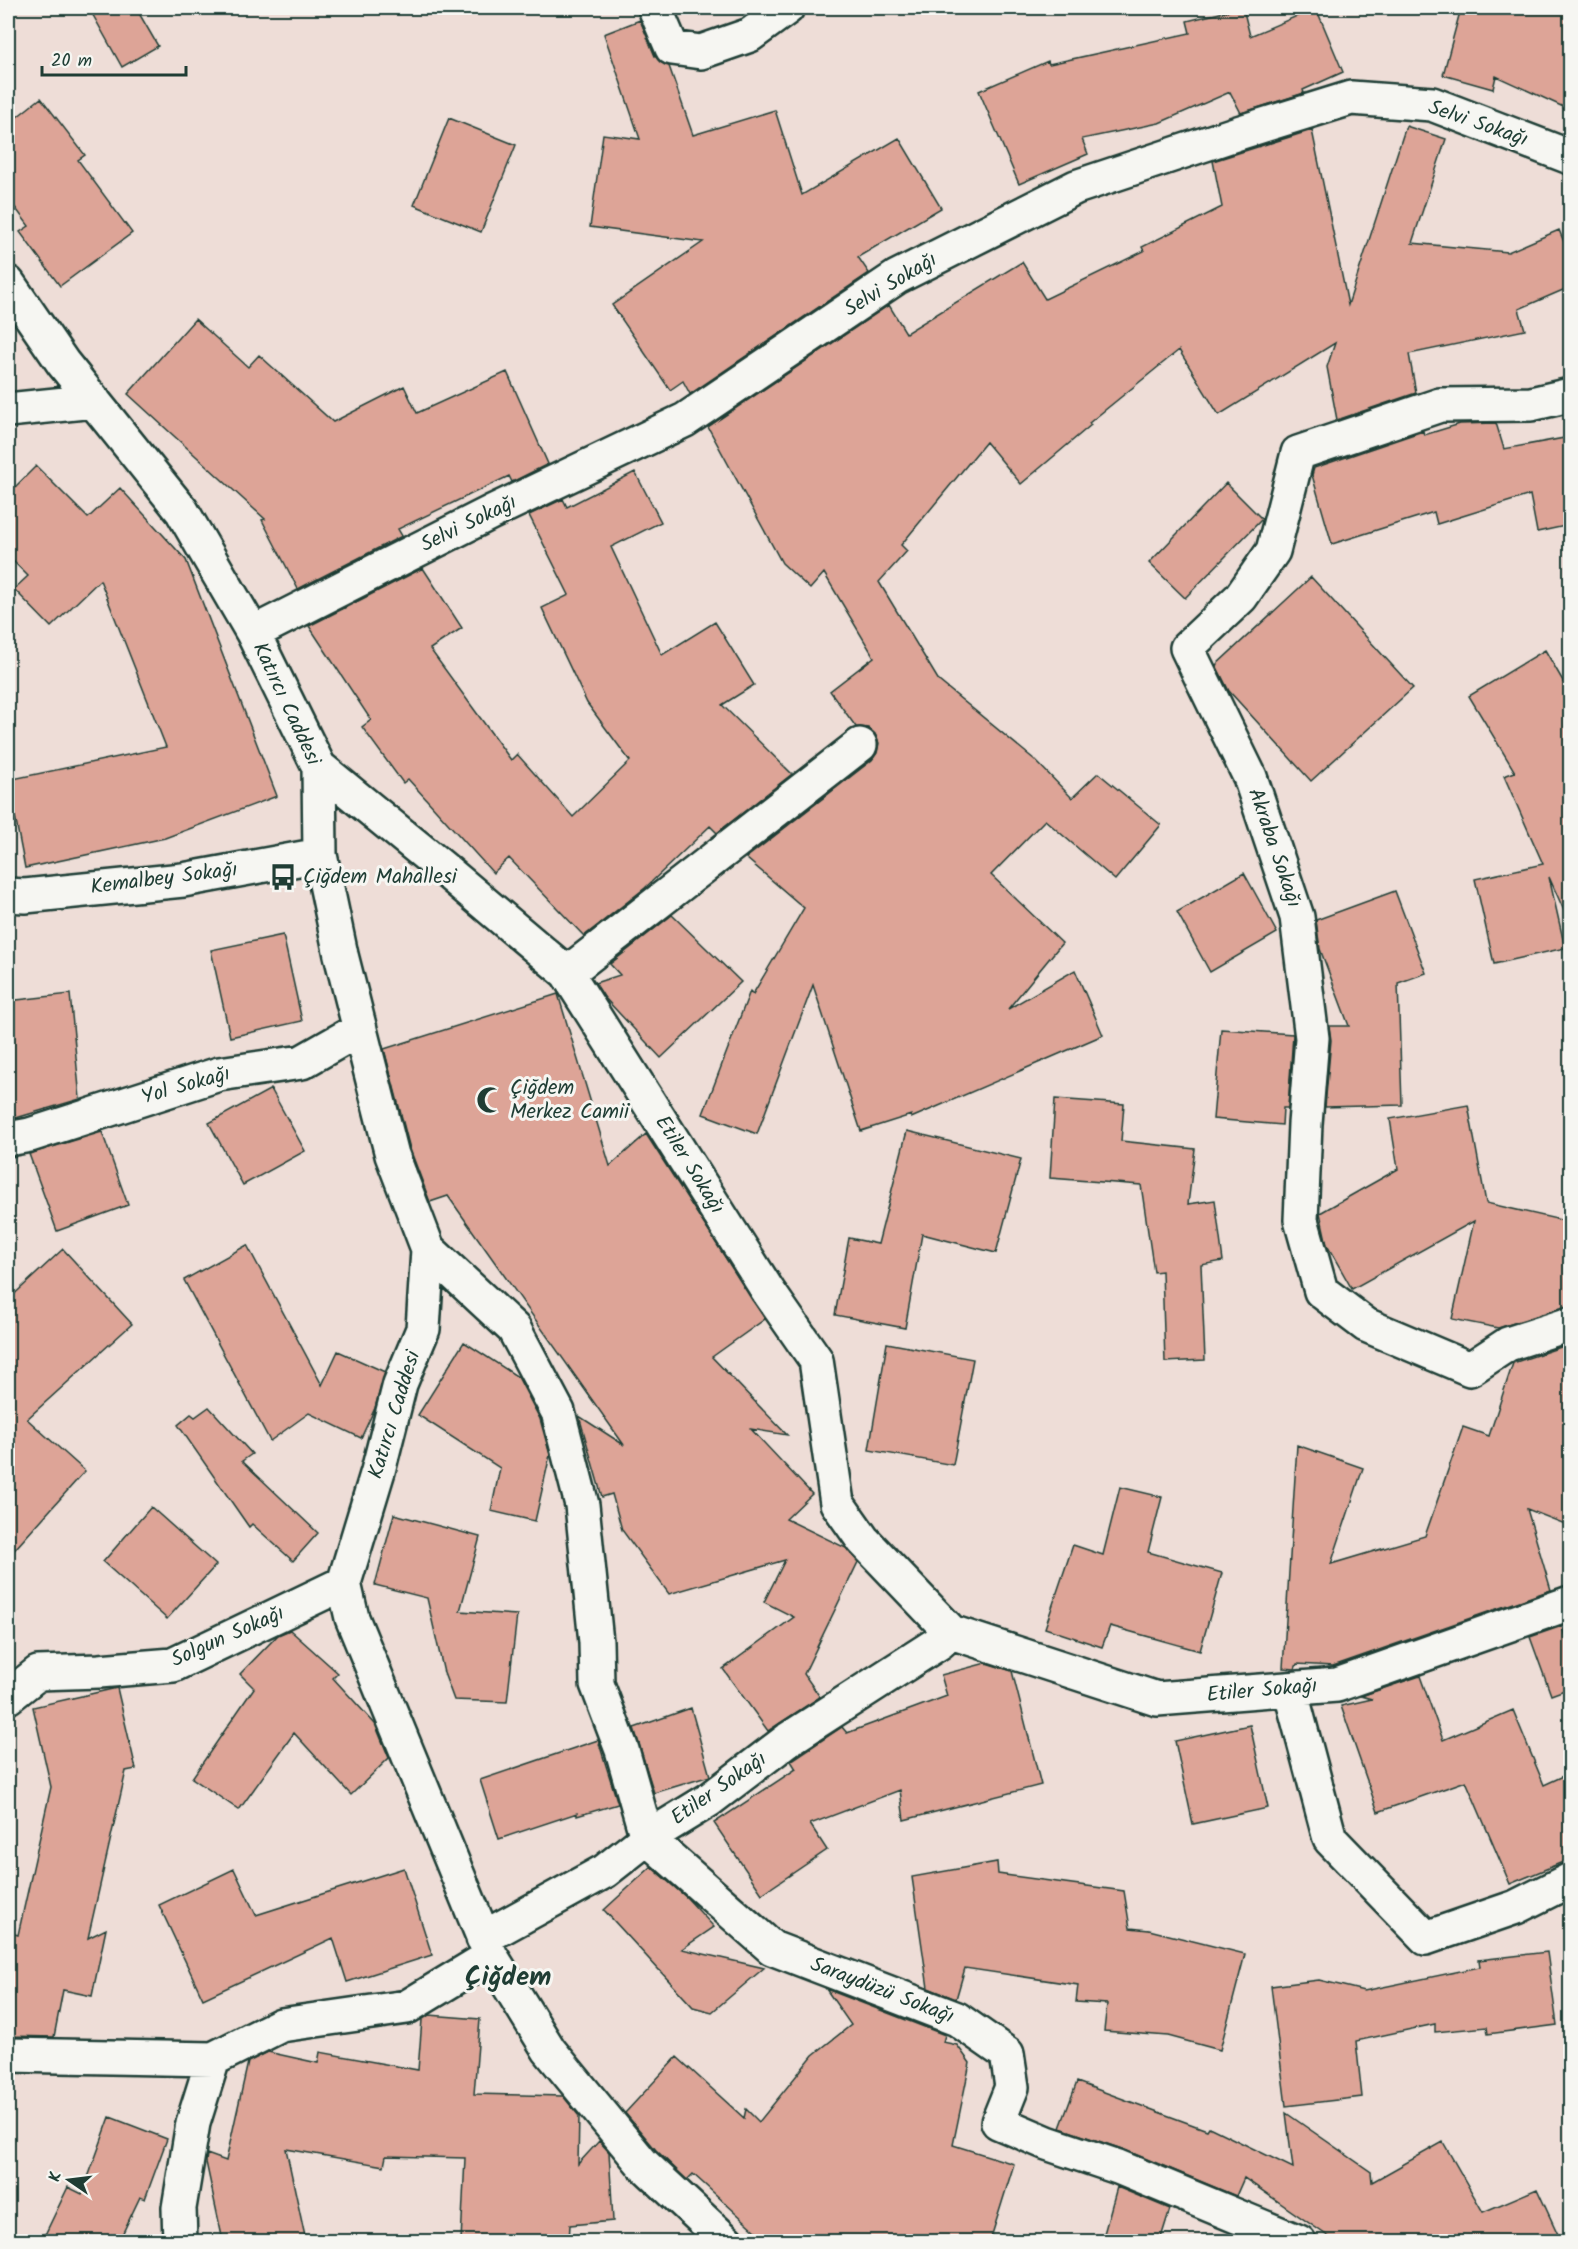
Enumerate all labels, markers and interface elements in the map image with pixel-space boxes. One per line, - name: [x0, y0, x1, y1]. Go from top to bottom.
- scale bar: [42, 39, 186, 77]
- text: 20 m: [51, 47, 92, 76]
- street label: Selvi Sokağı: [1424, 92, 1532, 156]
- street label: Selvi Sokağı: [838, 244, 944, 326]
- street label: Selvi Sokağı: [415, 486, 523, 562]
- street label: Katırcı Caddesi: [243, 637, 329, 772]
- street label: Akraba Sokağı: [1238, 784, 1310, 912]
- street label: Kemalbey Sokağı: [89, 854, 239, 904]
- place label: Çiğdem Mahallesi: [303, 861, 458, 894]
- bus stop icon: Çiğdem Mahallesi: [268, 862, 298, 892]
- street label: Yol Sokağı: [138, 1058, 234, 1114]
- place label: Çiğdem Merkez Camii: [510, 1072, 630, 1129]
- mosque icon: Çiğdem Merkez Camii: [475, 1085, 505, 1115]
- street label: Etiler Sokağı: [646, 1109, 732, 1221]
- street label: Katırcı Caddesi: [360, 1346, 430, 1483]
- street label: Solgun Sokağı: [166, 1597, 290, 1677]
- street label: Etiler Sokağı: [1205, 1670, 1319, 1712]
- street label: Etiler Sokağı: [664, 1744, 774, 1834]
- street label: Saraydüzü Sokağı: [805, 1948, 959, 2034]
- district label: Çiğdem: [465, 1956, 551, 1999]
- north arrow: [39, 2150, 99, 2210]
- text: K: [43, 2169, 69, 2184]

